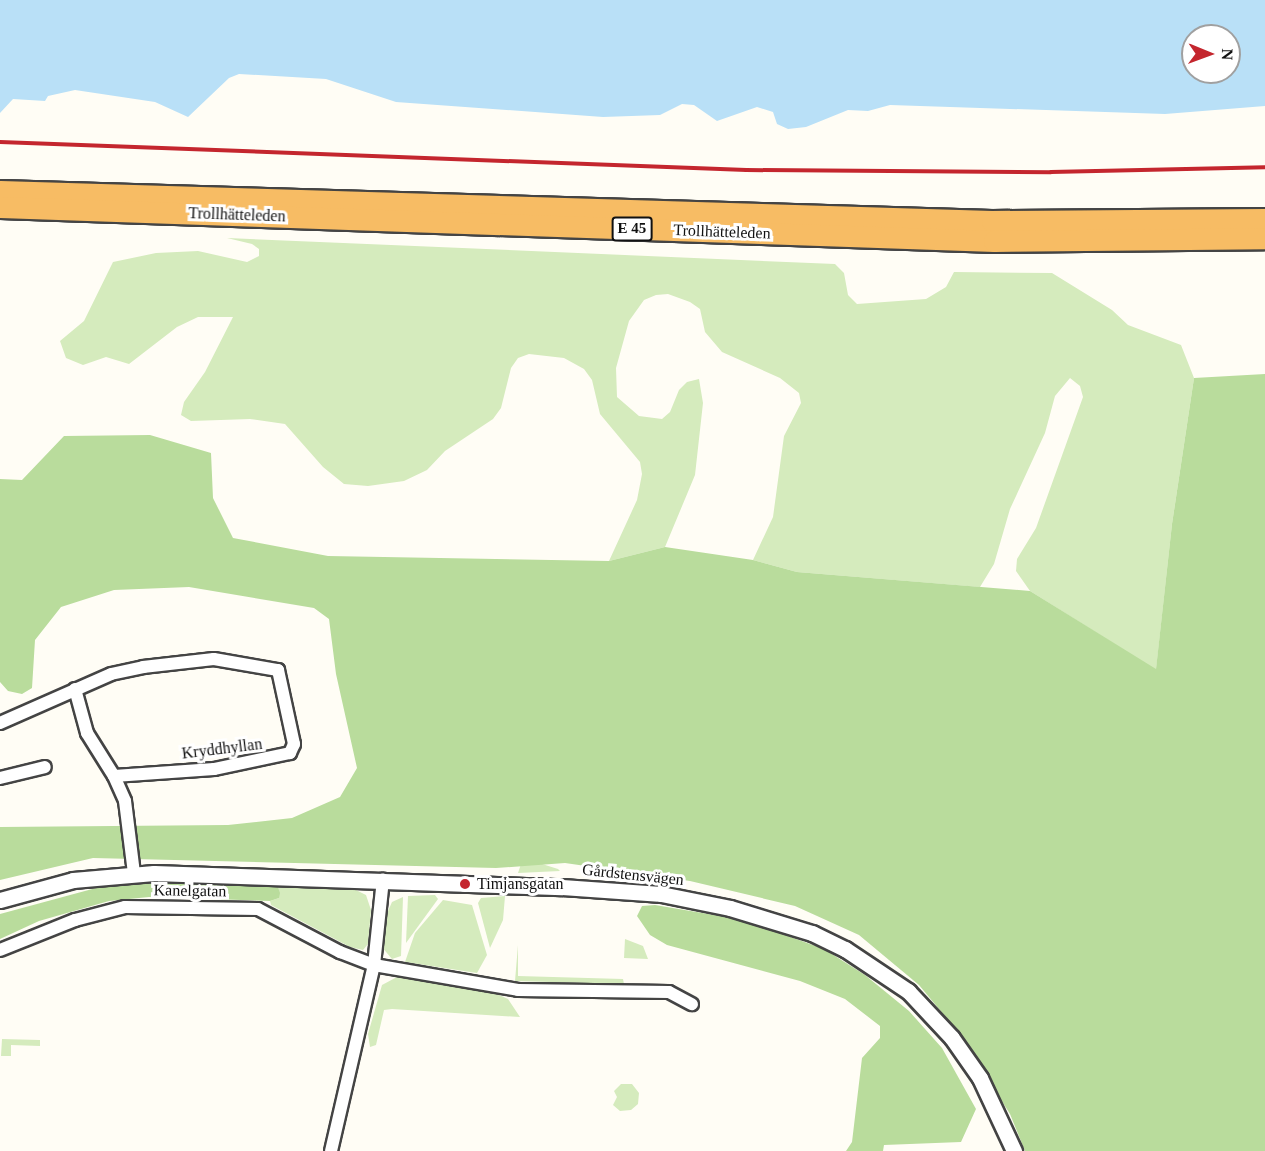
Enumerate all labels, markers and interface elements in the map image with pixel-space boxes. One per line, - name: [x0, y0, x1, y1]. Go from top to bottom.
- north arrow: [1181, 24, 1241, 84]
- text: N: [1219, 48, 1236, 60]
- street label: Trollhätteleden: [188, 204, 286, 226]
- road number: E 45: [611, 217, 653, 241]
- street label: Trollhätteleden: [673, 221, 771, 243]
- street label: Kryddhyllan: [181, 735, 263, 763]
- street label: Gårdstensvägen: [581, 860, 685, 890]
- place label: Timjansgatan: [477, 874, 564, 894]
- marker: Timjansgatan: [458, 877, 472, 891]
- street label: Kanelgatan: [153, 881, 227, 901]

